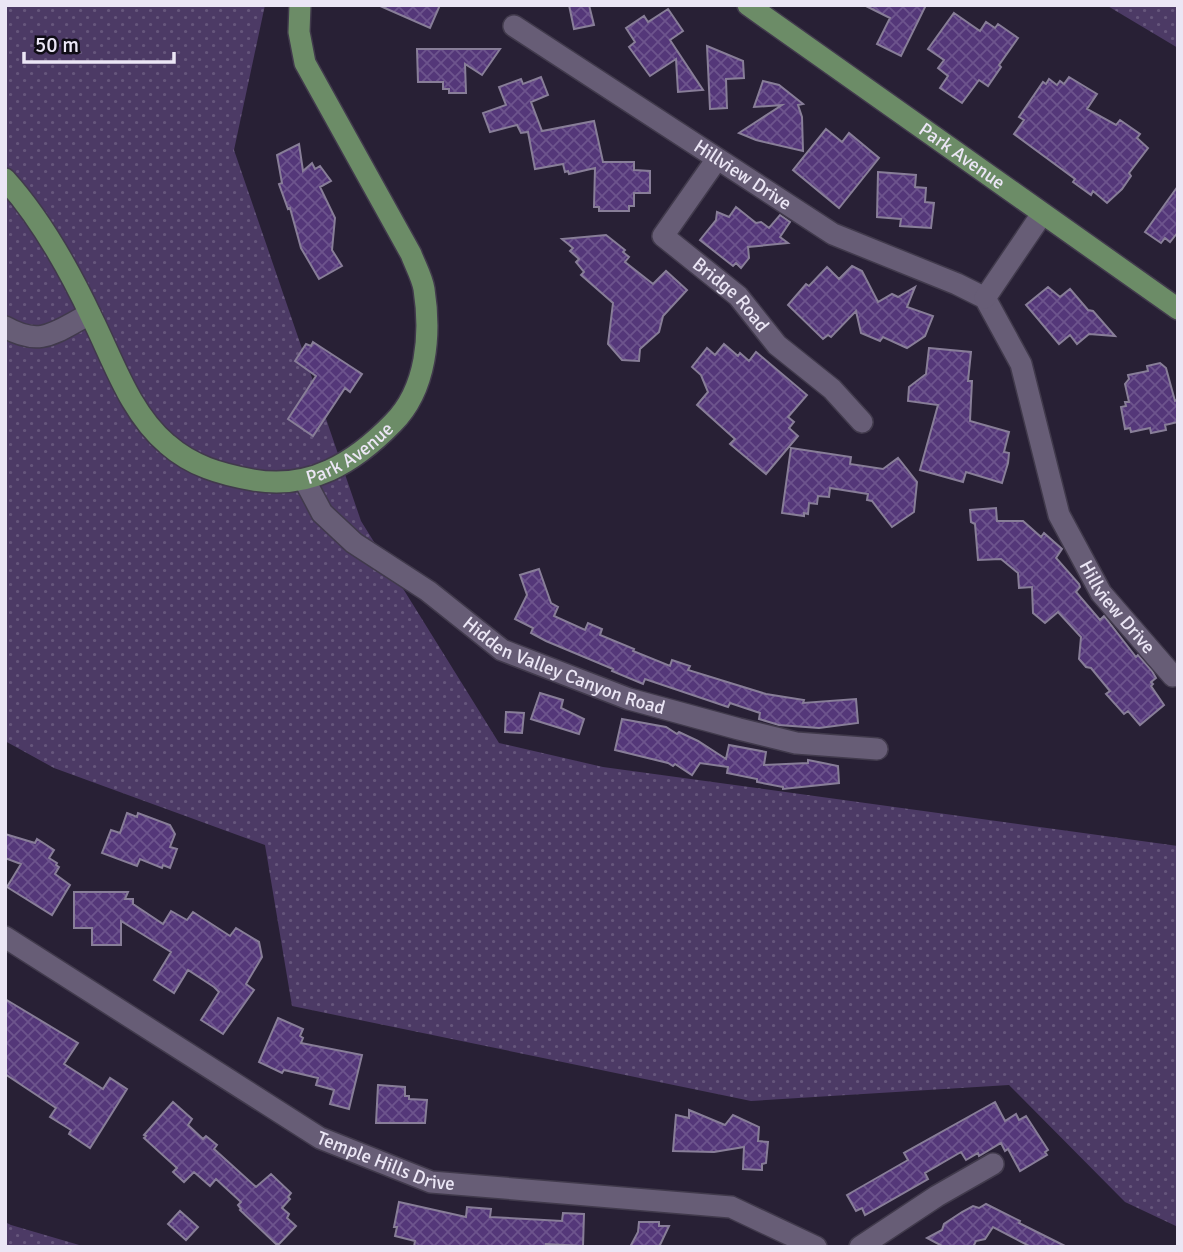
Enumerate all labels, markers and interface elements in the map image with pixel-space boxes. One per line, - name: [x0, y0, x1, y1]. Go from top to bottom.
- scale bar: [24, 21, 175, 65]
- text: 50 m: [35, 32, 79, 58]
- street label: Park Avenue: [914, 118, 1010, 195]
- street label: Hillview Drive: [689, 134, 796, 216]
- street label: Bridge Road: [687, 252, 774, 337]
- street label: Park Avenue: [303, 417, 399, 490]
- street label: Hillview Drive: [1074, 556, 1160, 659]
- street label: Hidden Valley Canyon Road: [458, 611, 668, 720]
- street label: Temple Hills Drive: [313, 1126, 456, 1196]

